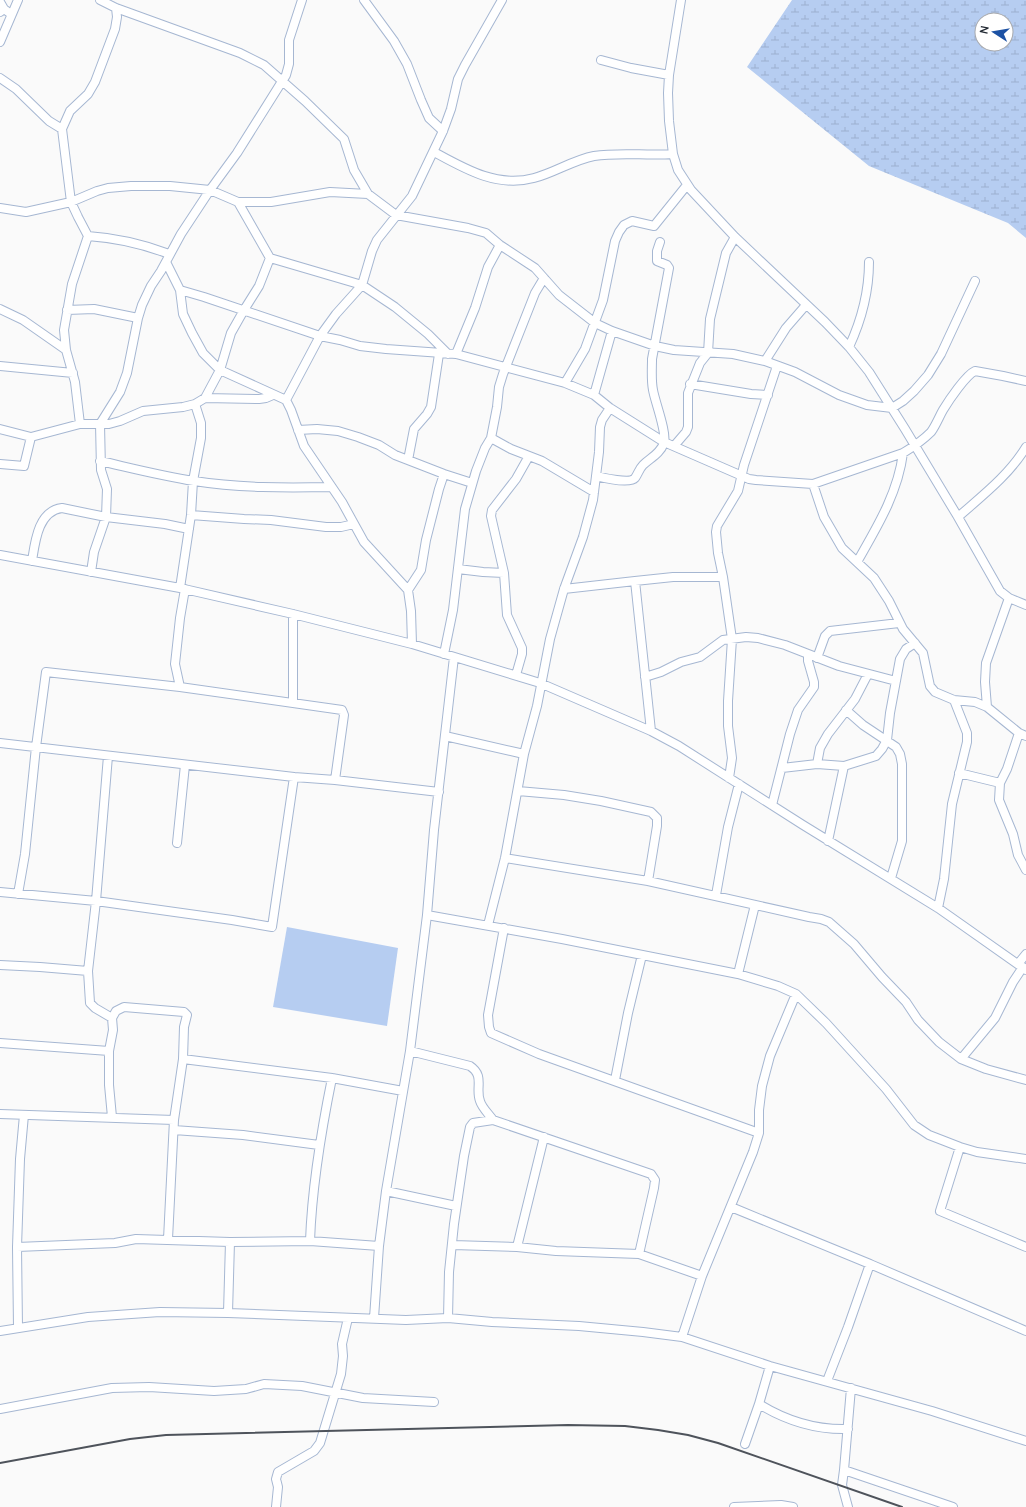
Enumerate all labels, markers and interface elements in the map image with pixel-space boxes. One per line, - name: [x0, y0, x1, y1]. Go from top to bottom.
- north arrow: [974, 12, 1014, 52]
- text: N: [976, 24, 992, 35]

